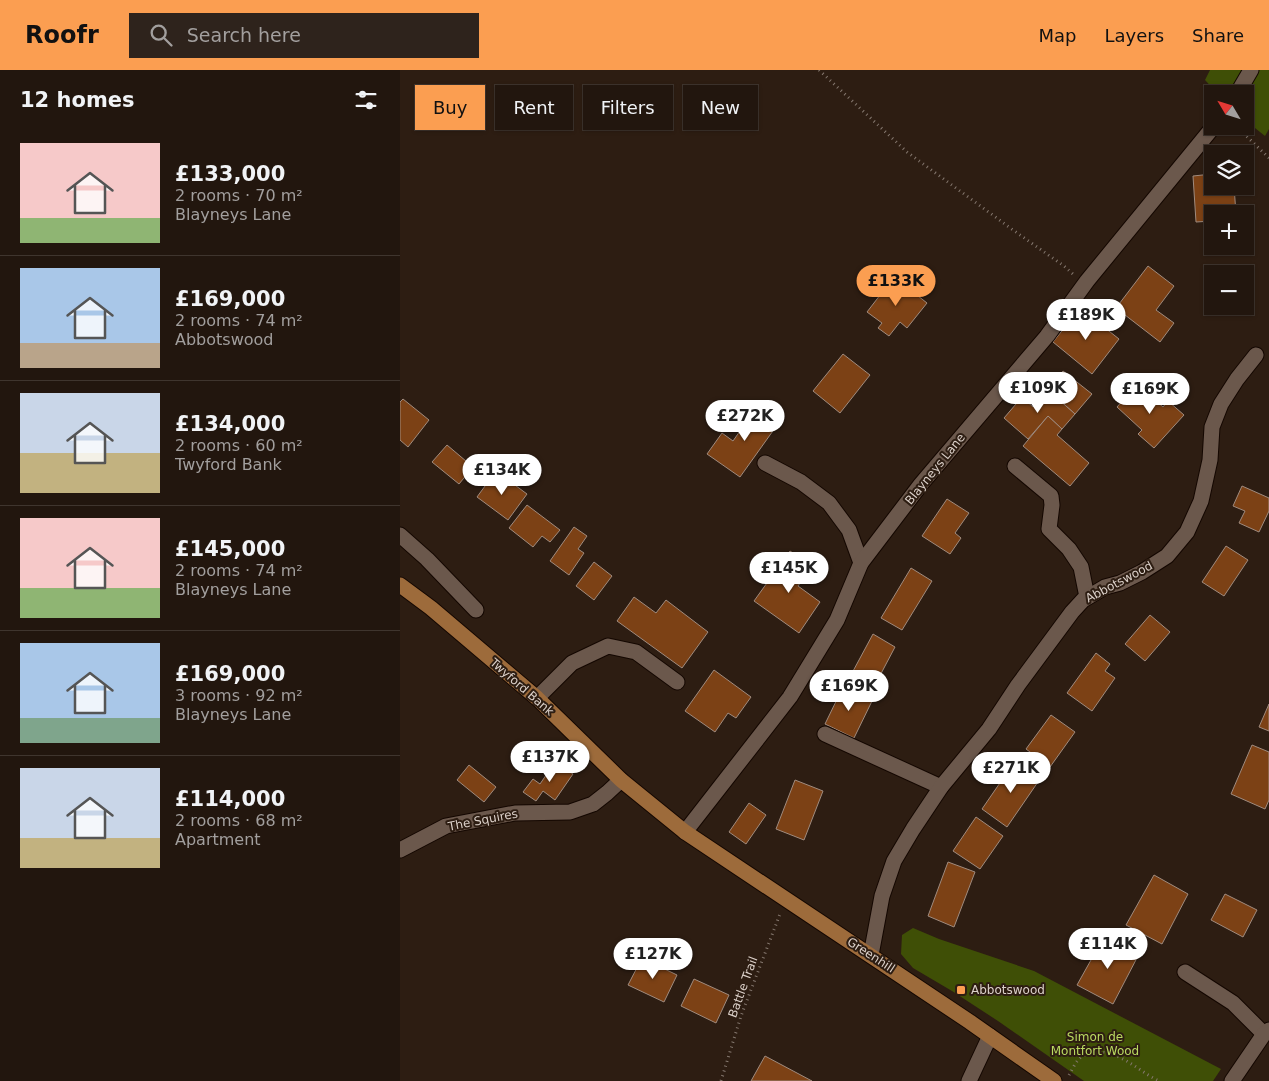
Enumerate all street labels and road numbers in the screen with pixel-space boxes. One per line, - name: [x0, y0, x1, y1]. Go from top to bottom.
- street label: Blayneys Lane: [902, 431, 968, 507]
- street label: Abbotswood: [1083, 558, 1155, 606]
- street label: Twyford Bank: [486, 655, 557, 719]
- street label: The Squires: [446, 806, 519, 834]
- street label: Greenhill: [845, 934, 897, 976]
- street label: Battle Trail: [725, 955, 761, 1019]

